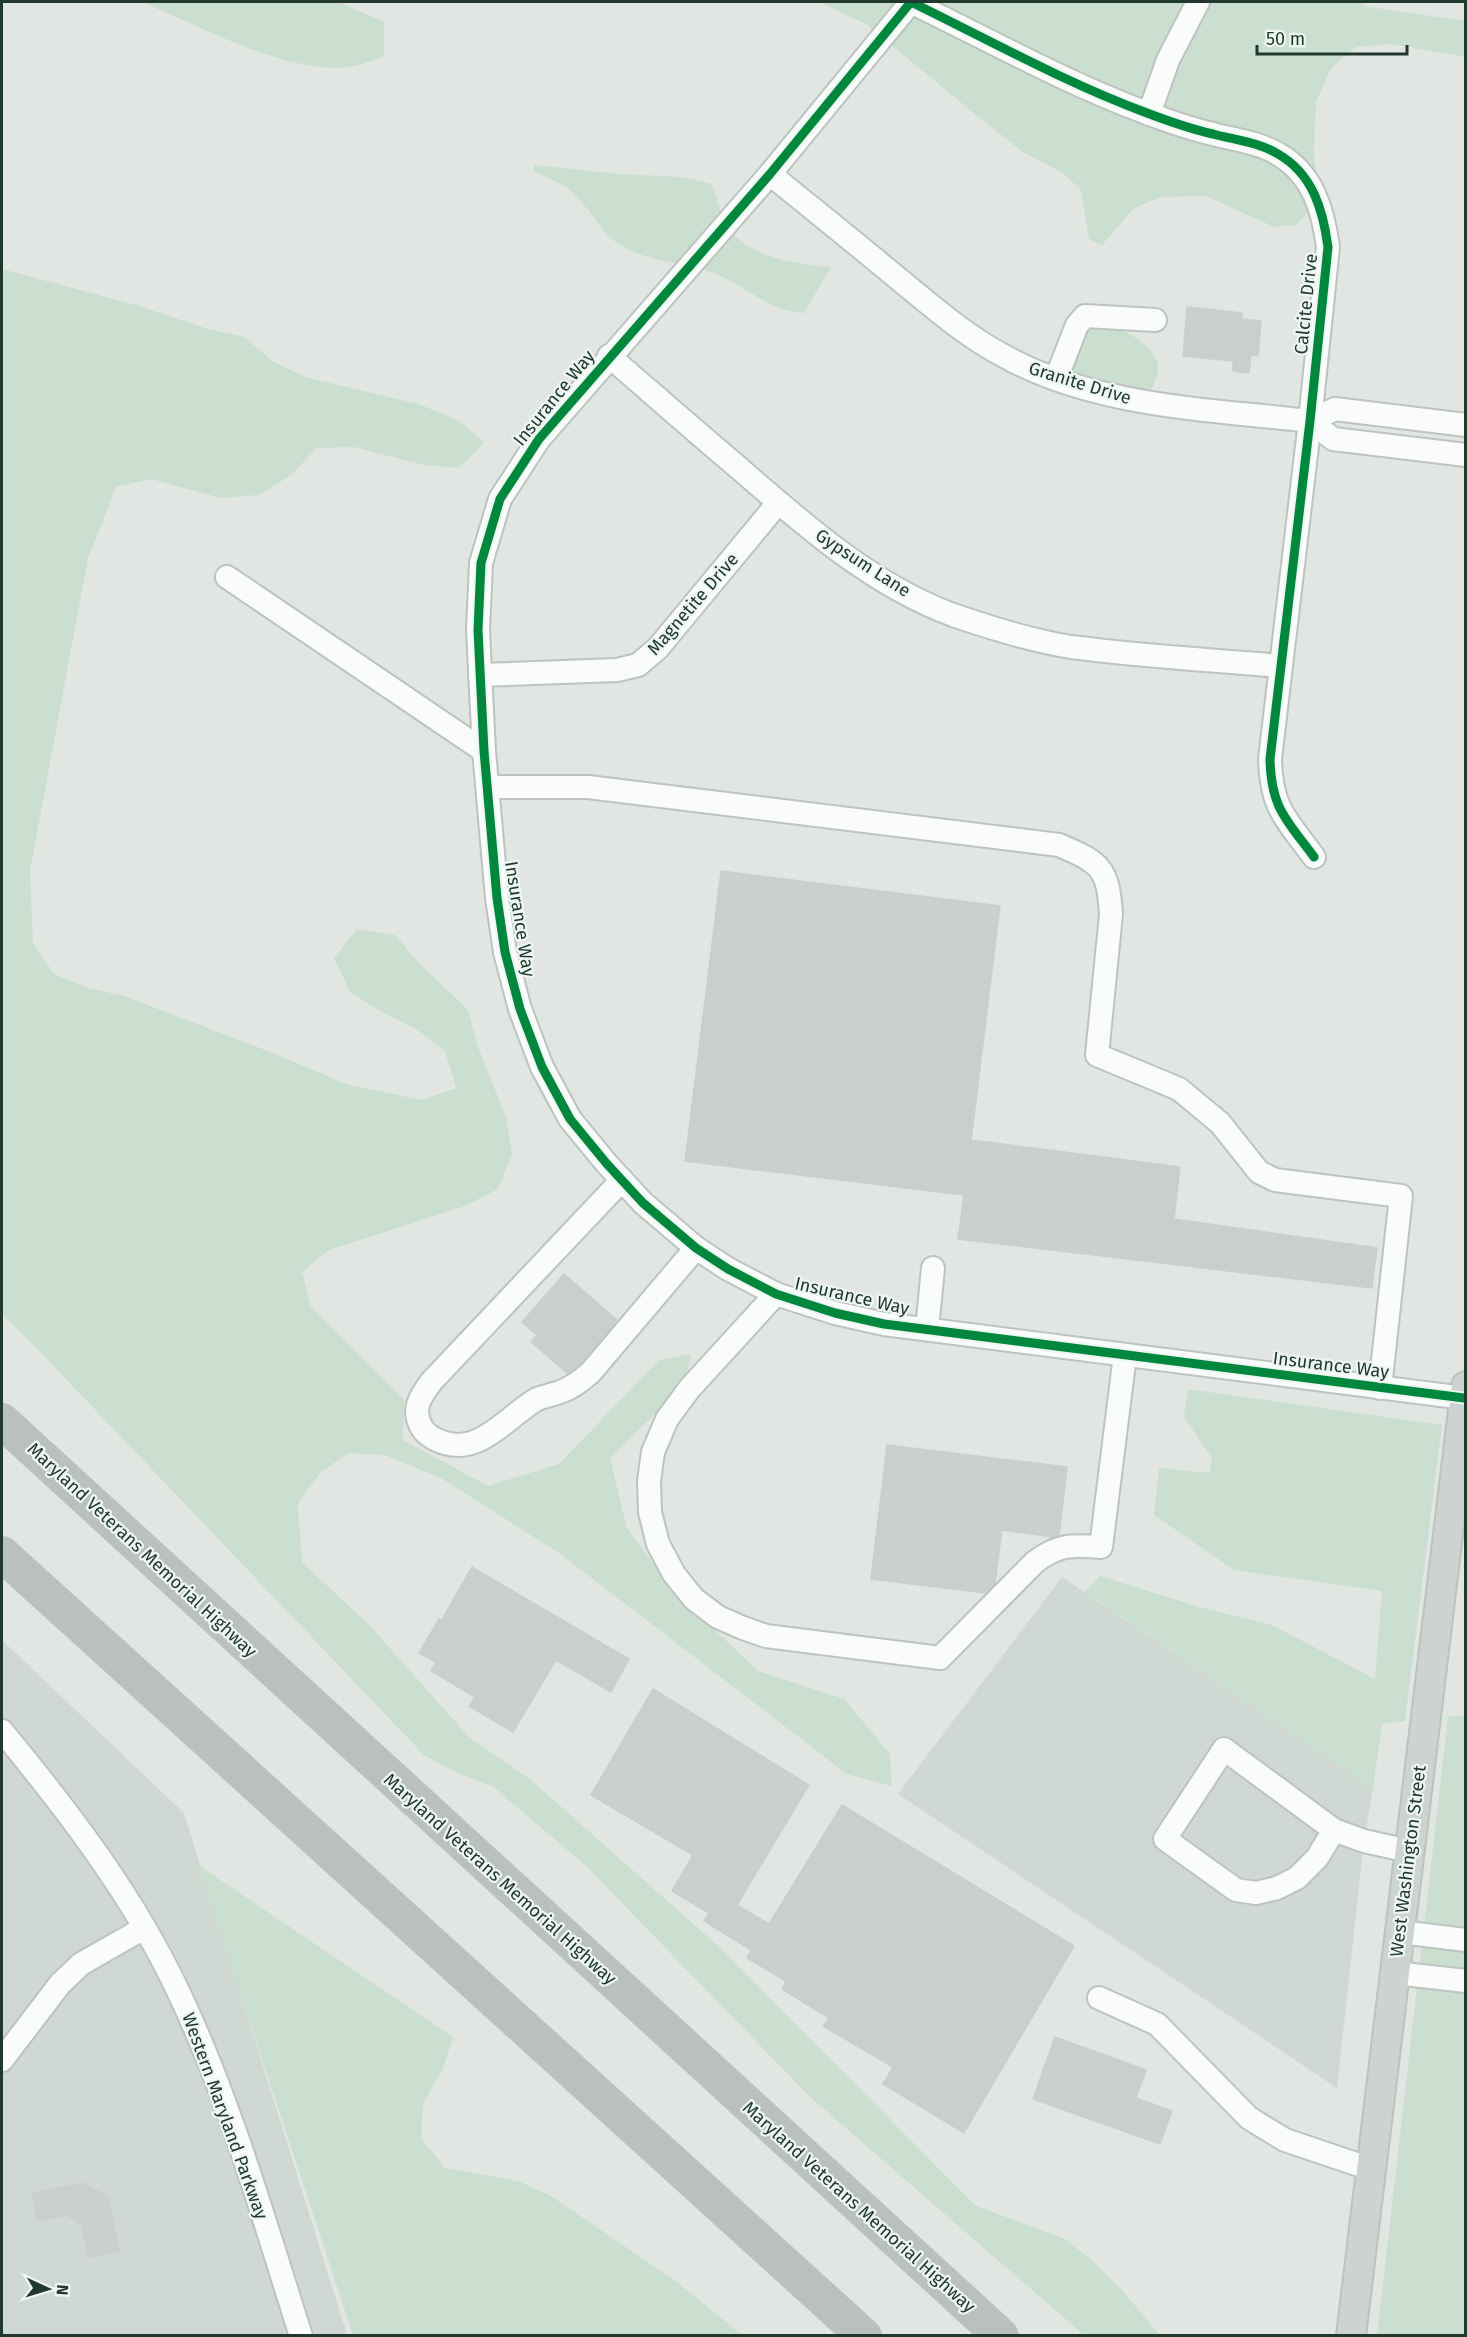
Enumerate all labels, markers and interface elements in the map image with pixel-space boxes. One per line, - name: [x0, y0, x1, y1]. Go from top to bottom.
- scale bar: [1257, 18, 1407, 56]
- text: 50 m: [1266, 28, 1305, 50]
- street label: Calcite Drive: [1290, 252, 1322, 356]
- street label: Insurance Way: [509, 346, 599, 450]
- street label: Granite Drive: [1026, 357, 1134, 409]
- street label: Gypsum Lane: [811, 524, 915, 602]
- street label: Magnetite Drive: [643, 549, 743, 659]
- street label: Insurance Way: [500, 860, 540, 979]
- street label: Insurance Way: [793, 1272, 912, 1320]
- street label: Insurance Way: [1272, 1347, 1391, 1383]
- street label: Maryland Veterans Memorial Highway: [23, 1438, 261, 1662]
- street label: West Washington Street: [1385, 1763, 1431, 1958]
- street label: Maryland Veterans Memorial Highway: [379, 1769, 621, 1990]
- street label: Western Maryland Parkway: [177, 2010, 273, 2222]
- street label: Maryland Veterans Memorial Highway: [738, 2097, 980, 2318]
- north arrow: [18, 2259, 78, 2319]
- text: N: [53, 2284, 72, 2296]

